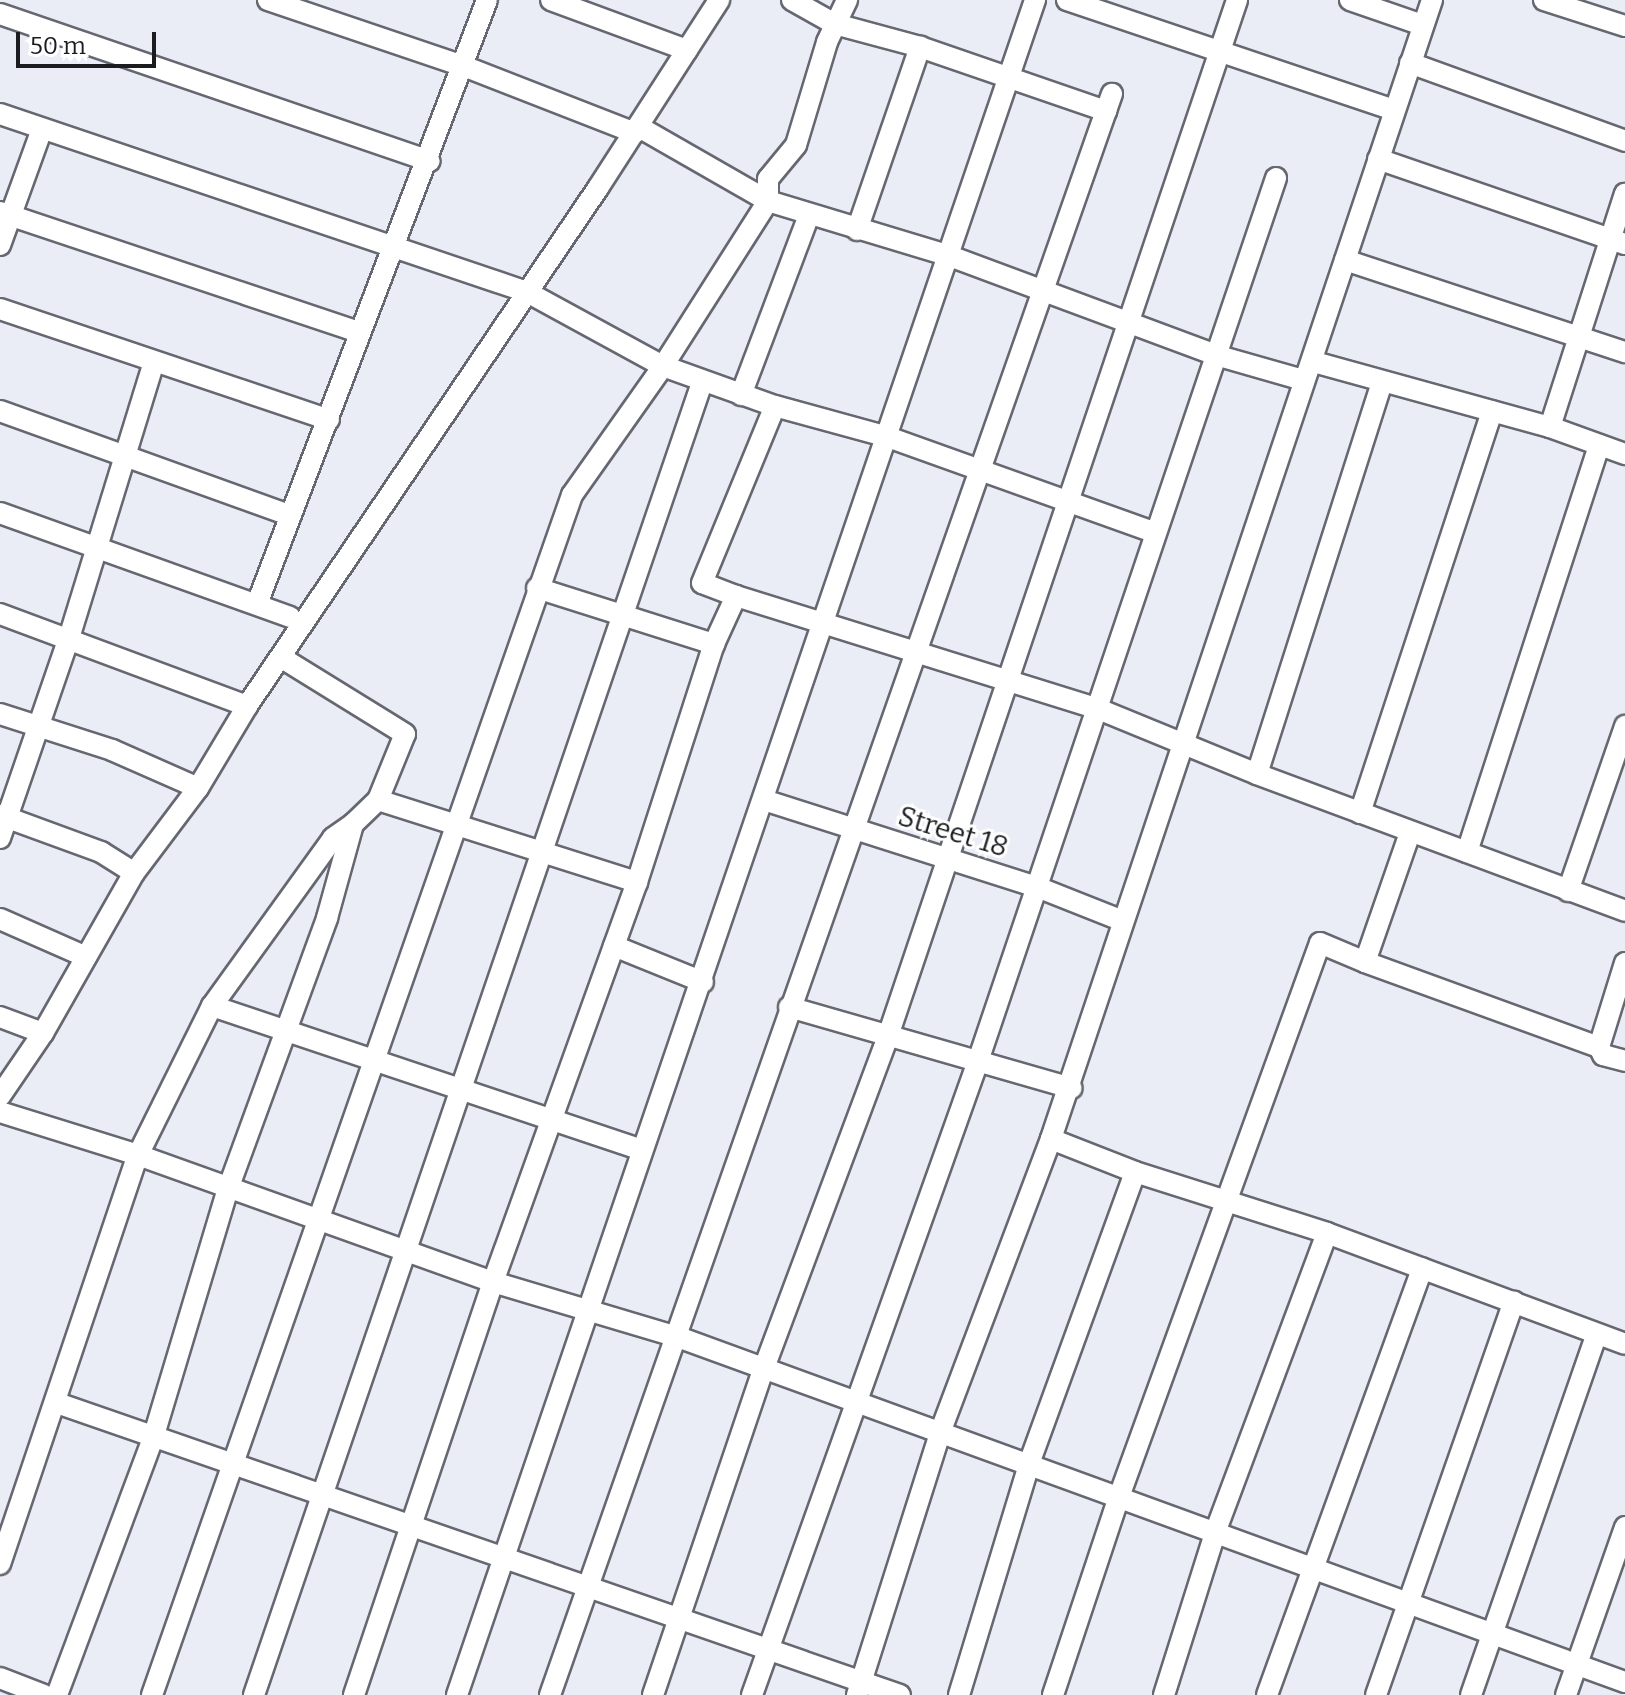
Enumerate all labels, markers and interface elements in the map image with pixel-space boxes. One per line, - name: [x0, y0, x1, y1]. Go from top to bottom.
- scale bar: [20, 16, 160, 66]
- text: 50 m: [30, 32, 86, 60]
- street label: Street 18: [894, 799, 1012, 865]

